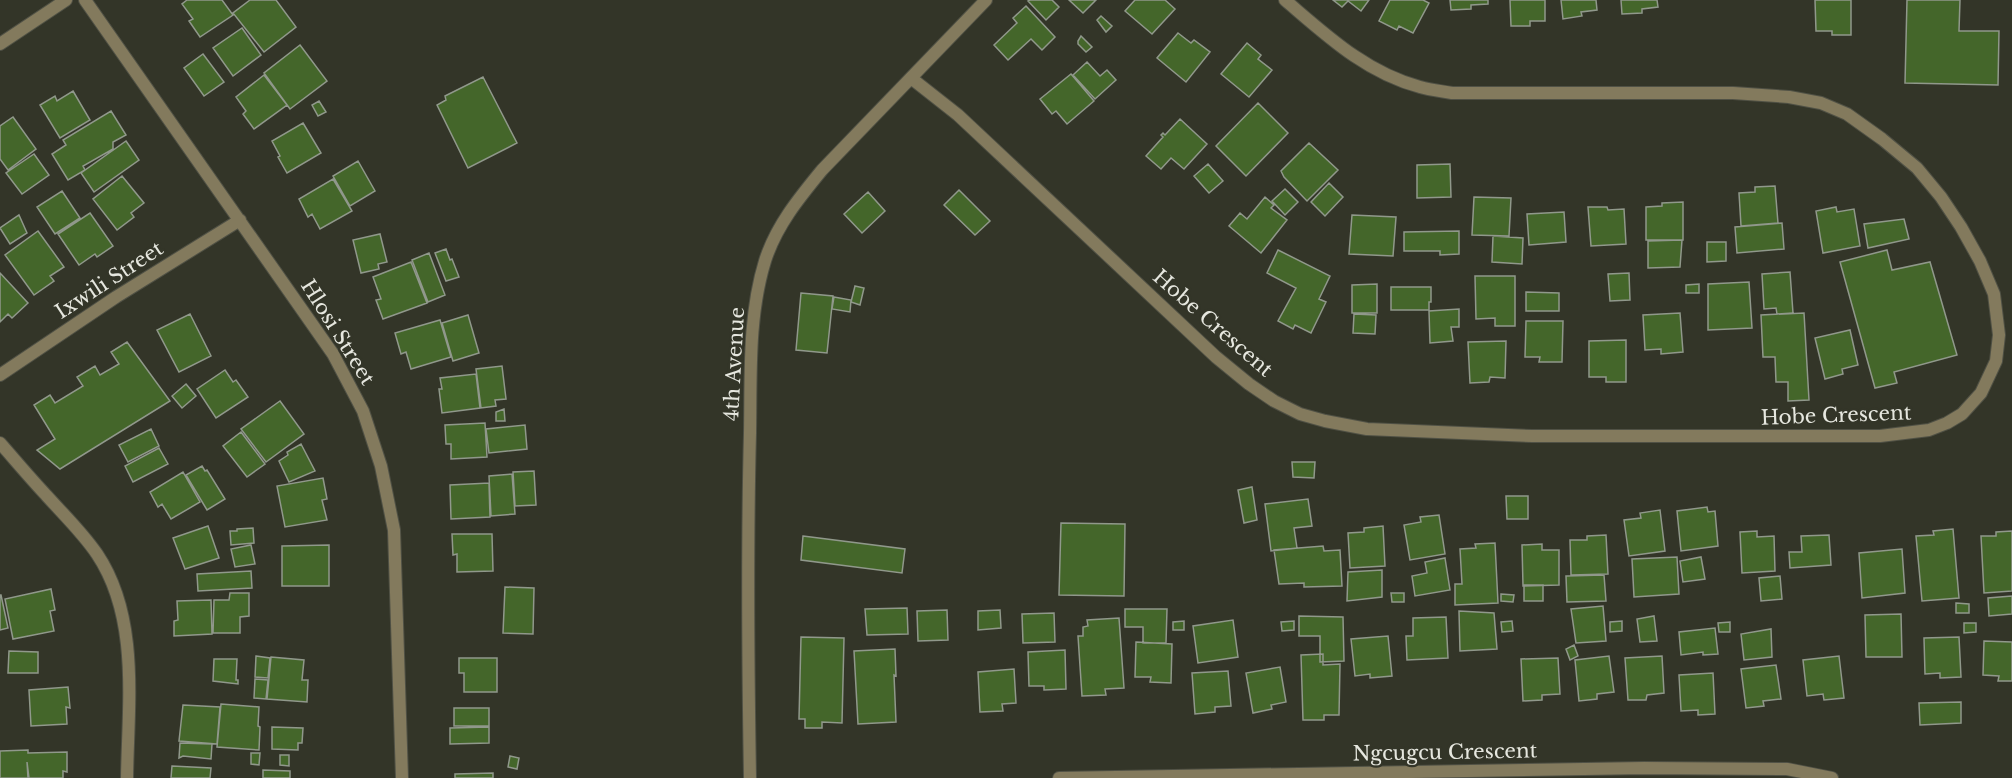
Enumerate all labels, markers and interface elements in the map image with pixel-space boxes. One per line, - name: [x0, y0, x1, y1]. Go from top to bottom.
- street label: Ixwili Street: [51, 236, 168, 324]
- street label: Hobe Crescent: [1148, 264, 1278, 382]
- street label: Hlosi Street: [296, 275, 380, 390]
- street label: 4th Avenue: [719, 306, 749, 422]
- street label: Hobe Crescent: [1760, 400, 1912, 430]
- street label: Ngcugcu Crescent: [1352, 738, 1538, 766]

